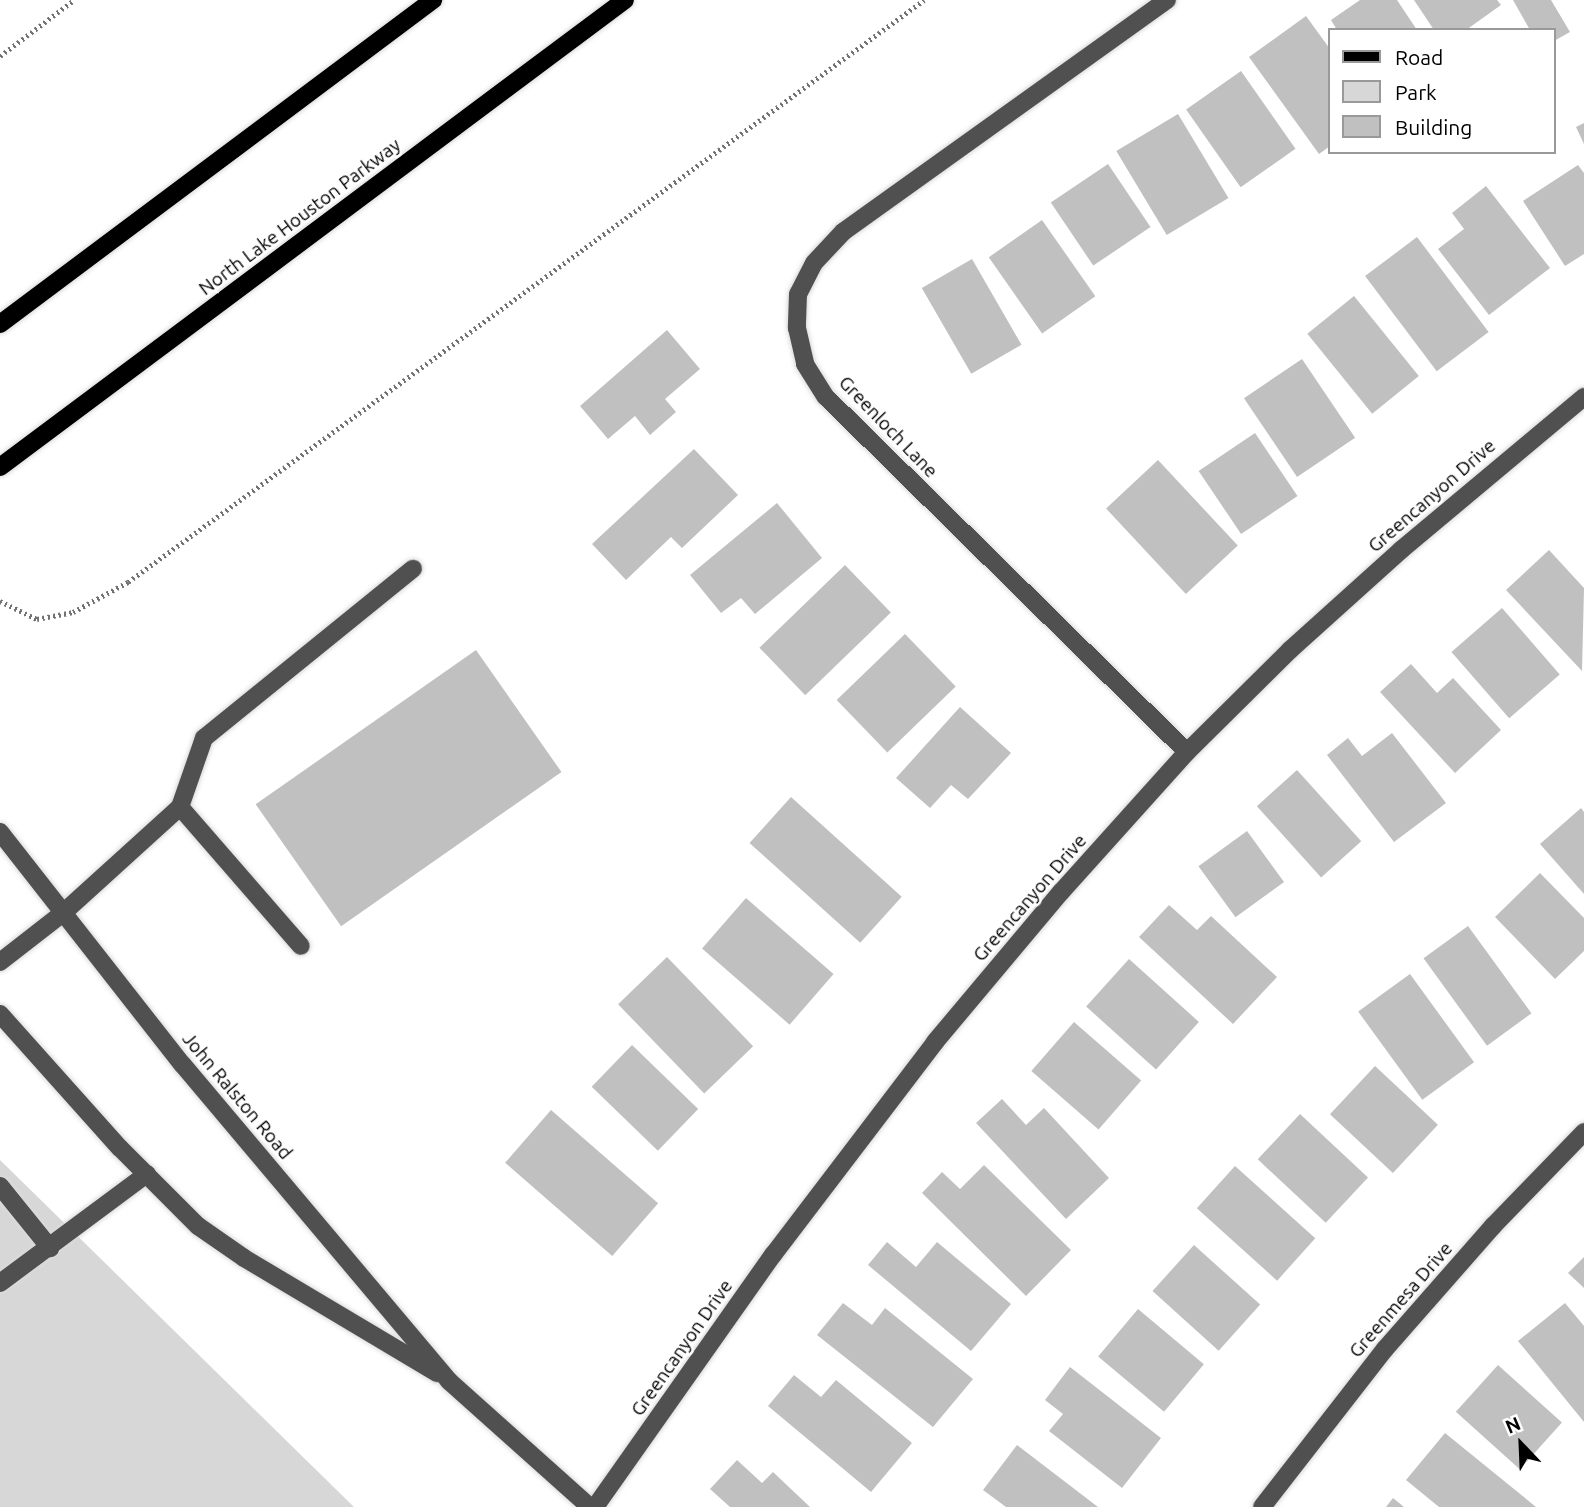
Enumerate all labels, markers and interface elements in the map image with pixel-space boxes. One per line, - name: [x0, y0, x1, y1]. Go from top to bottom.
- legend: [1328, 28, 1556, 154]
- text: Road: [1395, 45, 1443, 69]
- text: Park: [1395, 80, 1437, 104]
- text: Building: [1395, 115, 1472, 139]
- street label: North Lake Houston Parkway: [195, 134, 405, 300]
- street label: Greenloch Lane: [834, 371, 942, 483]
- street label: Greencanyon Drive: [1364, 435, 1500, 557]
- street label: Greencanyon Drive: [969, 830, 1091, 966]
- street label: John Ralston Road: [177, 1028, 297, 1164]
- street label: Greenmesa Drive: [1345, 1238, 1457, 1362]
- street label: Greencanyon Drive: [626, 1275, 738, 1421]
- north arrow: [1486, 1409, 1556, 1479]
- text: N: [1502, 1412, 1524, 1438]

